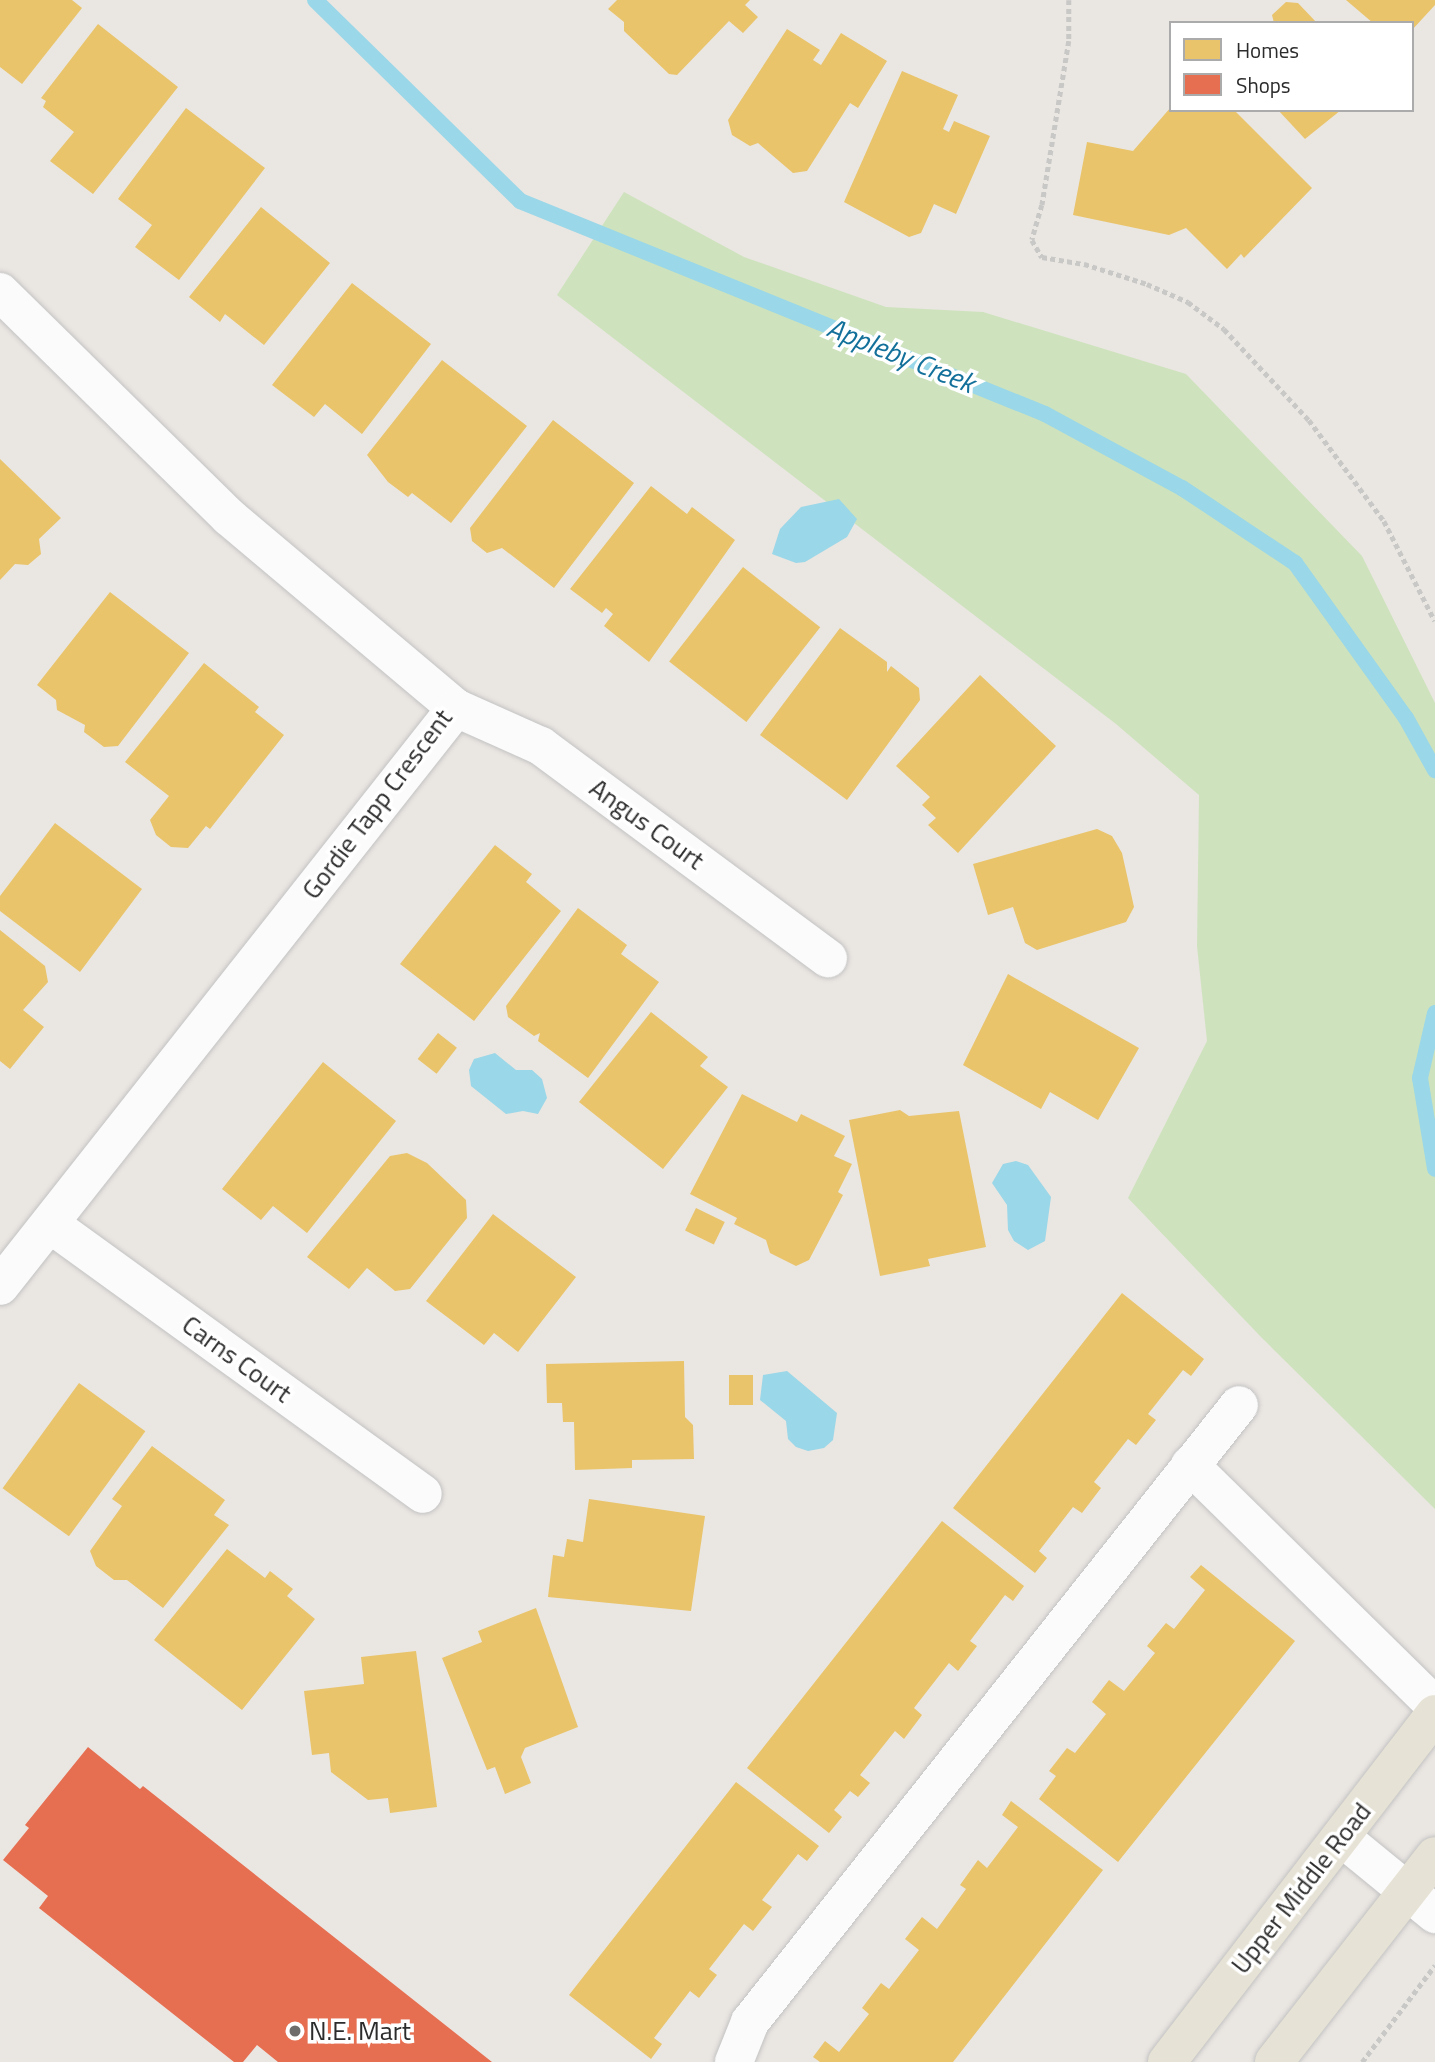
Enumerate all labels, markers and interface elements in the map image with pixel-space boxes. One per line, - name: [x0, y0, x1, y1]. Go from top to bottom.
- legend: [1169, 21, 1414, 112]
- text: Homes: [1236, 34, 1299, 66]
- text: Shops: [1236, 69, 1291, 101]
- water label: Appleby Creek: [822, 310, 980, 400]
- street label: Gordie Tapp Crescent: [295, 703, 459, 905]
- street label: Angus Court: [584, 772, 710, 876]
- street label: Carns Court: [176, 1309, 298, 1409]
- street label: Upper Middle Road: [1225, 1796, 1377, 1980]
- place label: N.E. Mart: [309, 2015, 411, 2047]
- marker: N.E. Mart: [287, 2023, 303, 2039]

